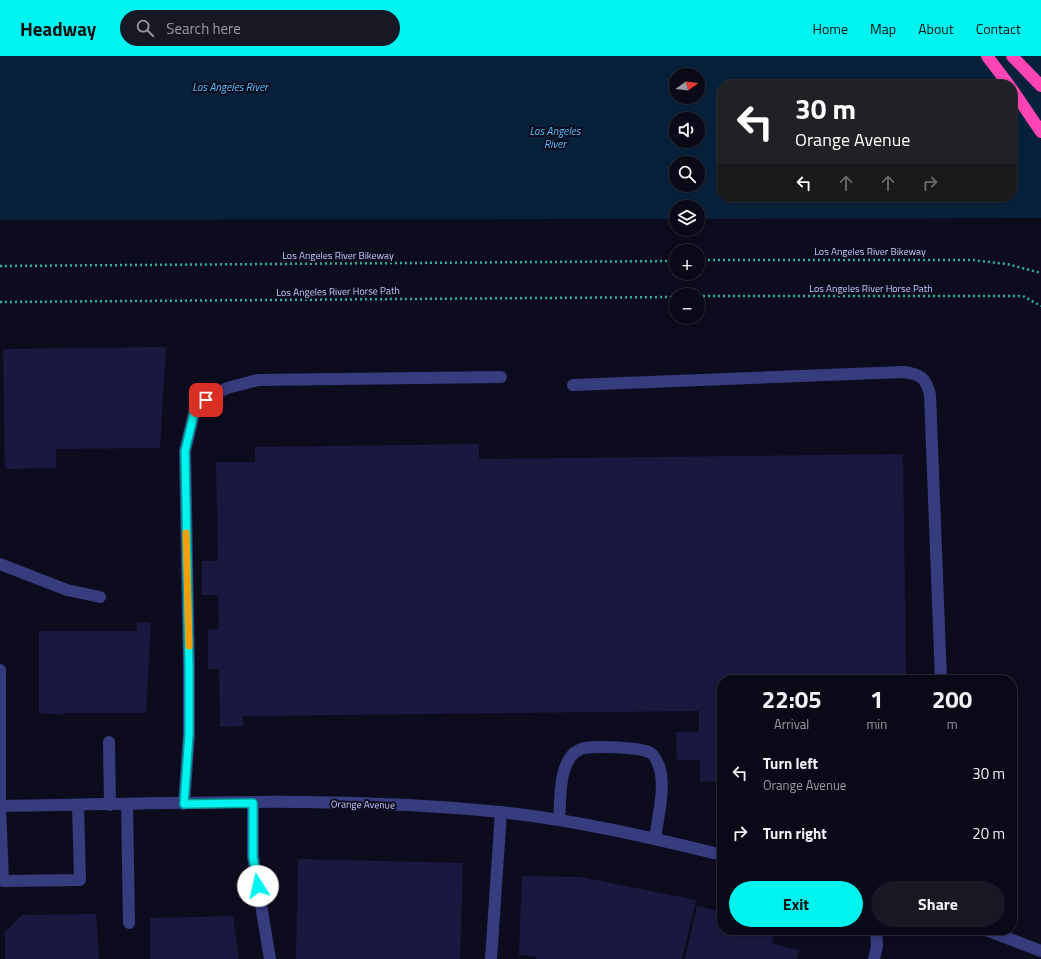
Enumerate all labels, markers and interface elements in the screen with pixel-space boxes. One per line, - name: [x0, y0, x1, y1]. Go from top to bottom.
- search box: [120, 10, 400, 46]
- text: Headway: [20, 14, 96, 43]
- icon: search: [134, 17, 156, 39]
- text: Search here: [166, 17, 241, 40]
- text: Home: [813, 18, 848, 39]
- text: Map: [870, 18, 896, 39]
- text: About: [918, 18, 954, 39]
- text: Contact: [976, 18, 1021, 39]
- north arrow: [669, 68, 705, 104]
- map controls: [669, 68, 705, 324]
- water label: Los Angeles River: [192, 79, 269, 95]
- text: 30 m: [795, 87, 856, 130]
- icon: left: [729, 96, 781, 148]
- button: sound: [669, 112, 705, 148]
- water label: Los Angeles River: [529, 123, 582, 152]
- text: Orange Avenue: [795, 126, 910, 153]
- button: search: [669, 156, 705, 192]
- icon: left: [793, 172, 815, 194]
- icon: ahead: [835, 172, 857, 194]
- icon: ahead: [877, 172, 899, 194]
- icon: right: [919, 172, 941, 194]
- button: layers: [669, 200, 705, 236]
- button: +: [669, 244, 705, 280]
- street label: Los Angeles River Bikeway: [814, 244, 926, 259]
- street label: Los Angeles River Bikeway: [282, 248, 394, 263]
- street label: Los Angeles River Horse Path: [809, 281, 933, 296]
- street label: Los Angeles River Horse Path: [276, 283, 400, 300]
- button: −: [669, 288, 705, 324]
- pin: [189, 383, 223, 417]
- icon: arrive: [195, 389, 217, 411]
- text: 22:05: [762, 681, 822, 717]
- text: 1: [870, 681, 884, 717]
- text: 200: [932, 681, 972, 717]
- text: Arrival: [774, 714, 809, 734]
- text: min: [866, 714, 887, 734]
- text: m: [947, 714, 958, 734]
- text: Turn left: [763, 752, 818, 775]
- icon: left: [729, 762, 751, 784]
- text: 30 m: [972, 762, 1005, 785]
- text: Orange Avenue: [763, 775, 846, 795]
- street label: Orange Avenue: [331, 796, 395, 813]
- icon: right: [729, 822, 751, 844]
- text: Turn right: [763, 822, 827, 845]
- text: 20 m: [972, 822, 1005, 845]
- position arrow: [237, 865, 279, 907]
- button: Exit: [729, 881, 863, 927]
- button: Share: [871, 881, 1005, 927]

